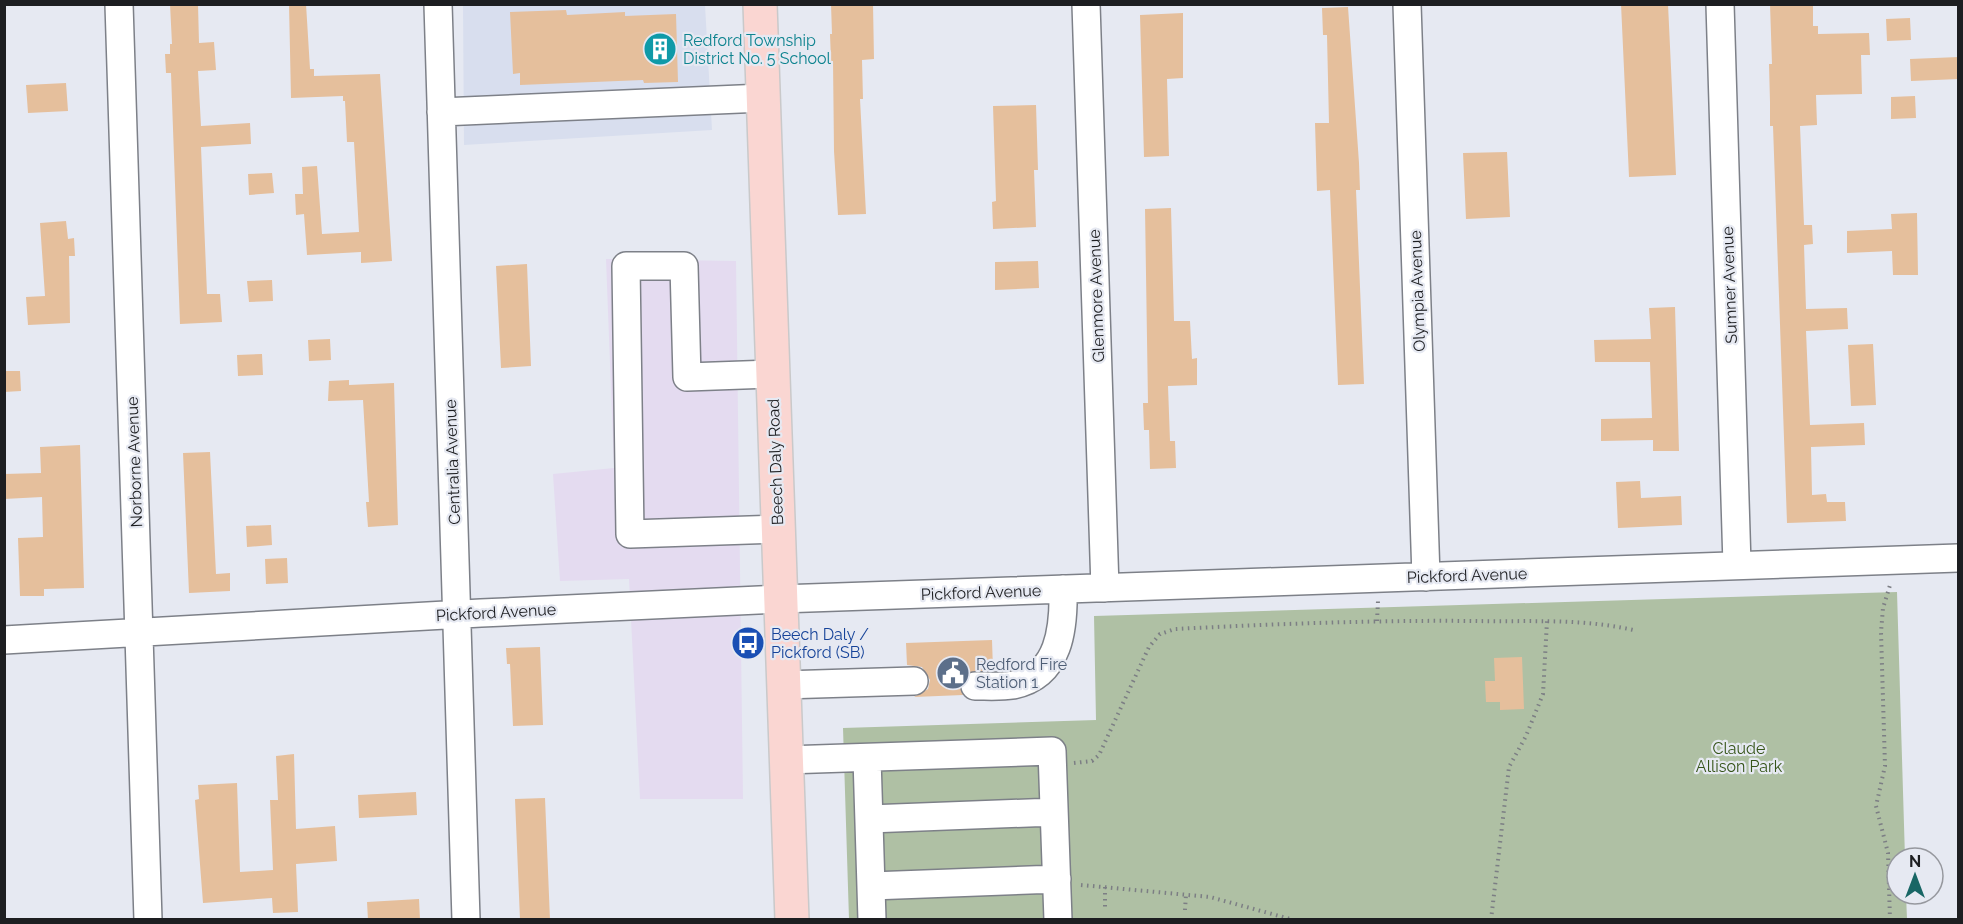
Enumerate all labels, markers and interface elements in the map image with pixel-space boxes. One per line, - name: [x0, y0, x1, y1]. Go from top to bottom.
- building icon: Redford Township District No. 5 School: [642, 31, 678, 67]
- place label: Redford Township District No. 5 School: [683, 31, 832, 68]
- street label: Sumner Avenue: [1718, 226, 1741, 344]
- street label: Glenmore Avenue: [1085, 229, 1108, 363]
- street label: Olympia Avenue: [1406, 230, 1429, 352]
- street label: Norborne Avenue: [123, 396, 146, 528]
- street label: Beech Daly Road: [764, 398, 787, 526]
- street label: Centralia Avenue: [441, 399, 464, 525]
- street label: Pickford Avenue: [1407, 564, 1527, 587]
- street label: Pickford Avenue: [921, 581, 1041, 604]
- street label: Pickford Avenue: [435, 600, 557, 625]
- bus stop icon: Beech Daly / Pickford (SB): [730, 625, 766, 661]
- place label: Beech Daly / Pickford (SB): [771, 625, 869, 662]
- public building icon: Redford Fire Station 1: [935, 655, 971, 691]
- place label: Redford Fire Station 1: [976, 655, 1067, 692]
- park label: Claude Allison Park: [1696, 739, 1783, 776]
- north arrow: [1885, 846, 1945, 906]
- text: N: [1909, 852, 1921, 871]

